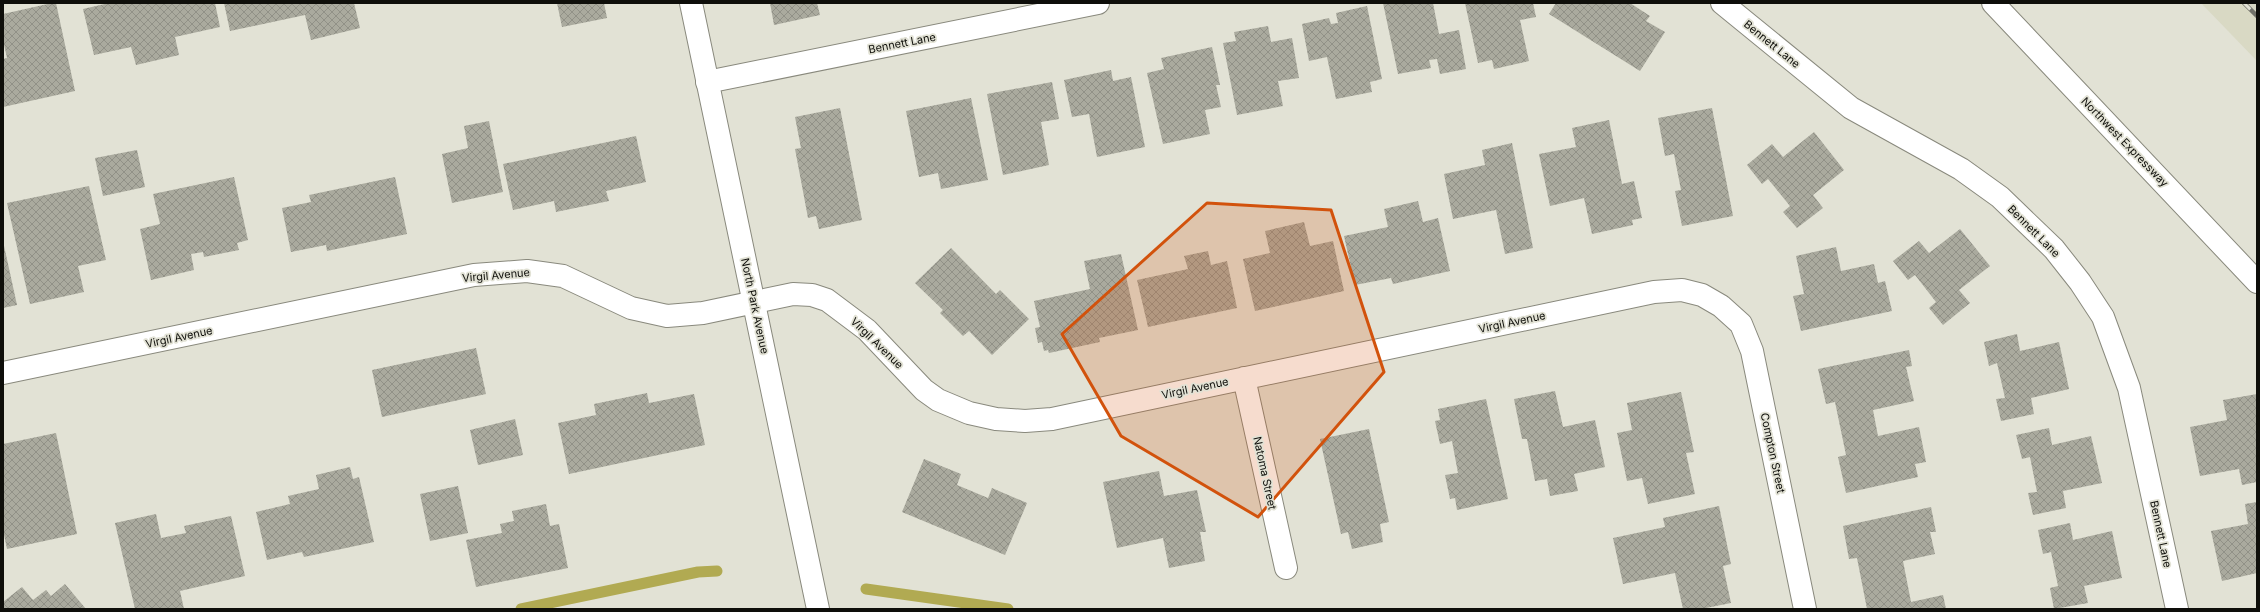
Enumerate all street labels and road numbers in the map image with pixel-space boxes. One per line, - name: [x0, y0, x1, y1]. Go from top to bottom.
- street label: Bennett Lane: [1741, 17, 1803, 71]
- street label: Bennett Lane: [867, 30, 937, 56]
- street label: Northwest Expressway: [2078, 94, 2172, 190]
- street label: Bennett Lane: [2005, 202, 2063, 260]
- street label: North Park Avenue: [738, 257, 772, 355]
- street label: Virgil Avenue: [462, 265, 530, 285]
- street label: Virgil Avenue: [1477, 308, 1547, 336]
- street label: Virgil Avenue: [848, 314, 906, 372]
- street label: Virgil Avenue: [144, 323, 214, 351]
- street label: Virgil Avenue: [1160, 374, 1230, 402]
- street label: Compton Street: [1758, 412, 1788, 495]
- street label: Natoma Street: [1250, 435, 1280, 511]
- street label: Bennett Lane: [2147, 499, 2175, 569]

